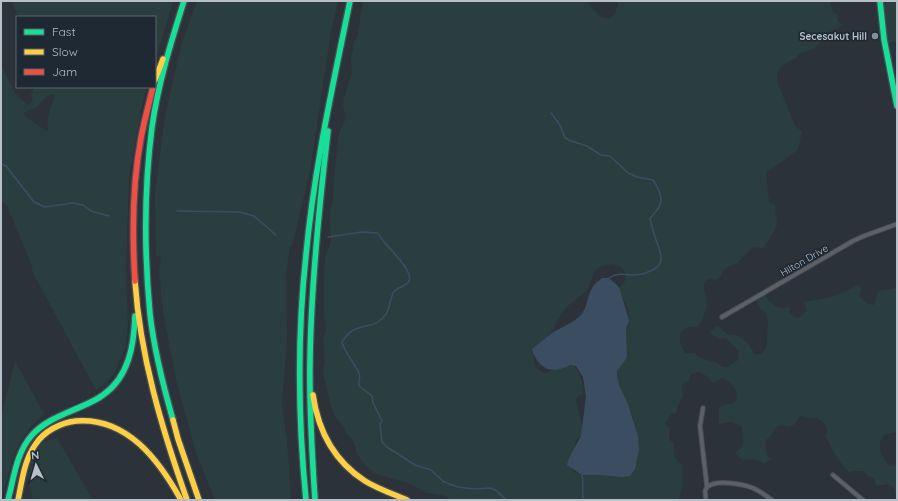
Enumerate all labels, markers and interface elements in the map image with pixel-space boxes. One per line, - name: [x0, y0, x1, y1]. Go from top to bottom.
- legend: [16, 16, 156, 88]
- text: Fast: [52, 24, 76, 39]
- place label: Secesakut Hill: [800, 30, 867, 43]
- marker: Secesakut Hill: [870, 31, 880, 41]
- text: Slow: [52, 44, 78, 59]
- text: Jam: [52, 64, 77, 79]
- street label: Hilton Drive: [778, 241, 831, 279]
- north arrow: [16, 445, 56, 485]
- text: N: [30, 448, 40, 462]

